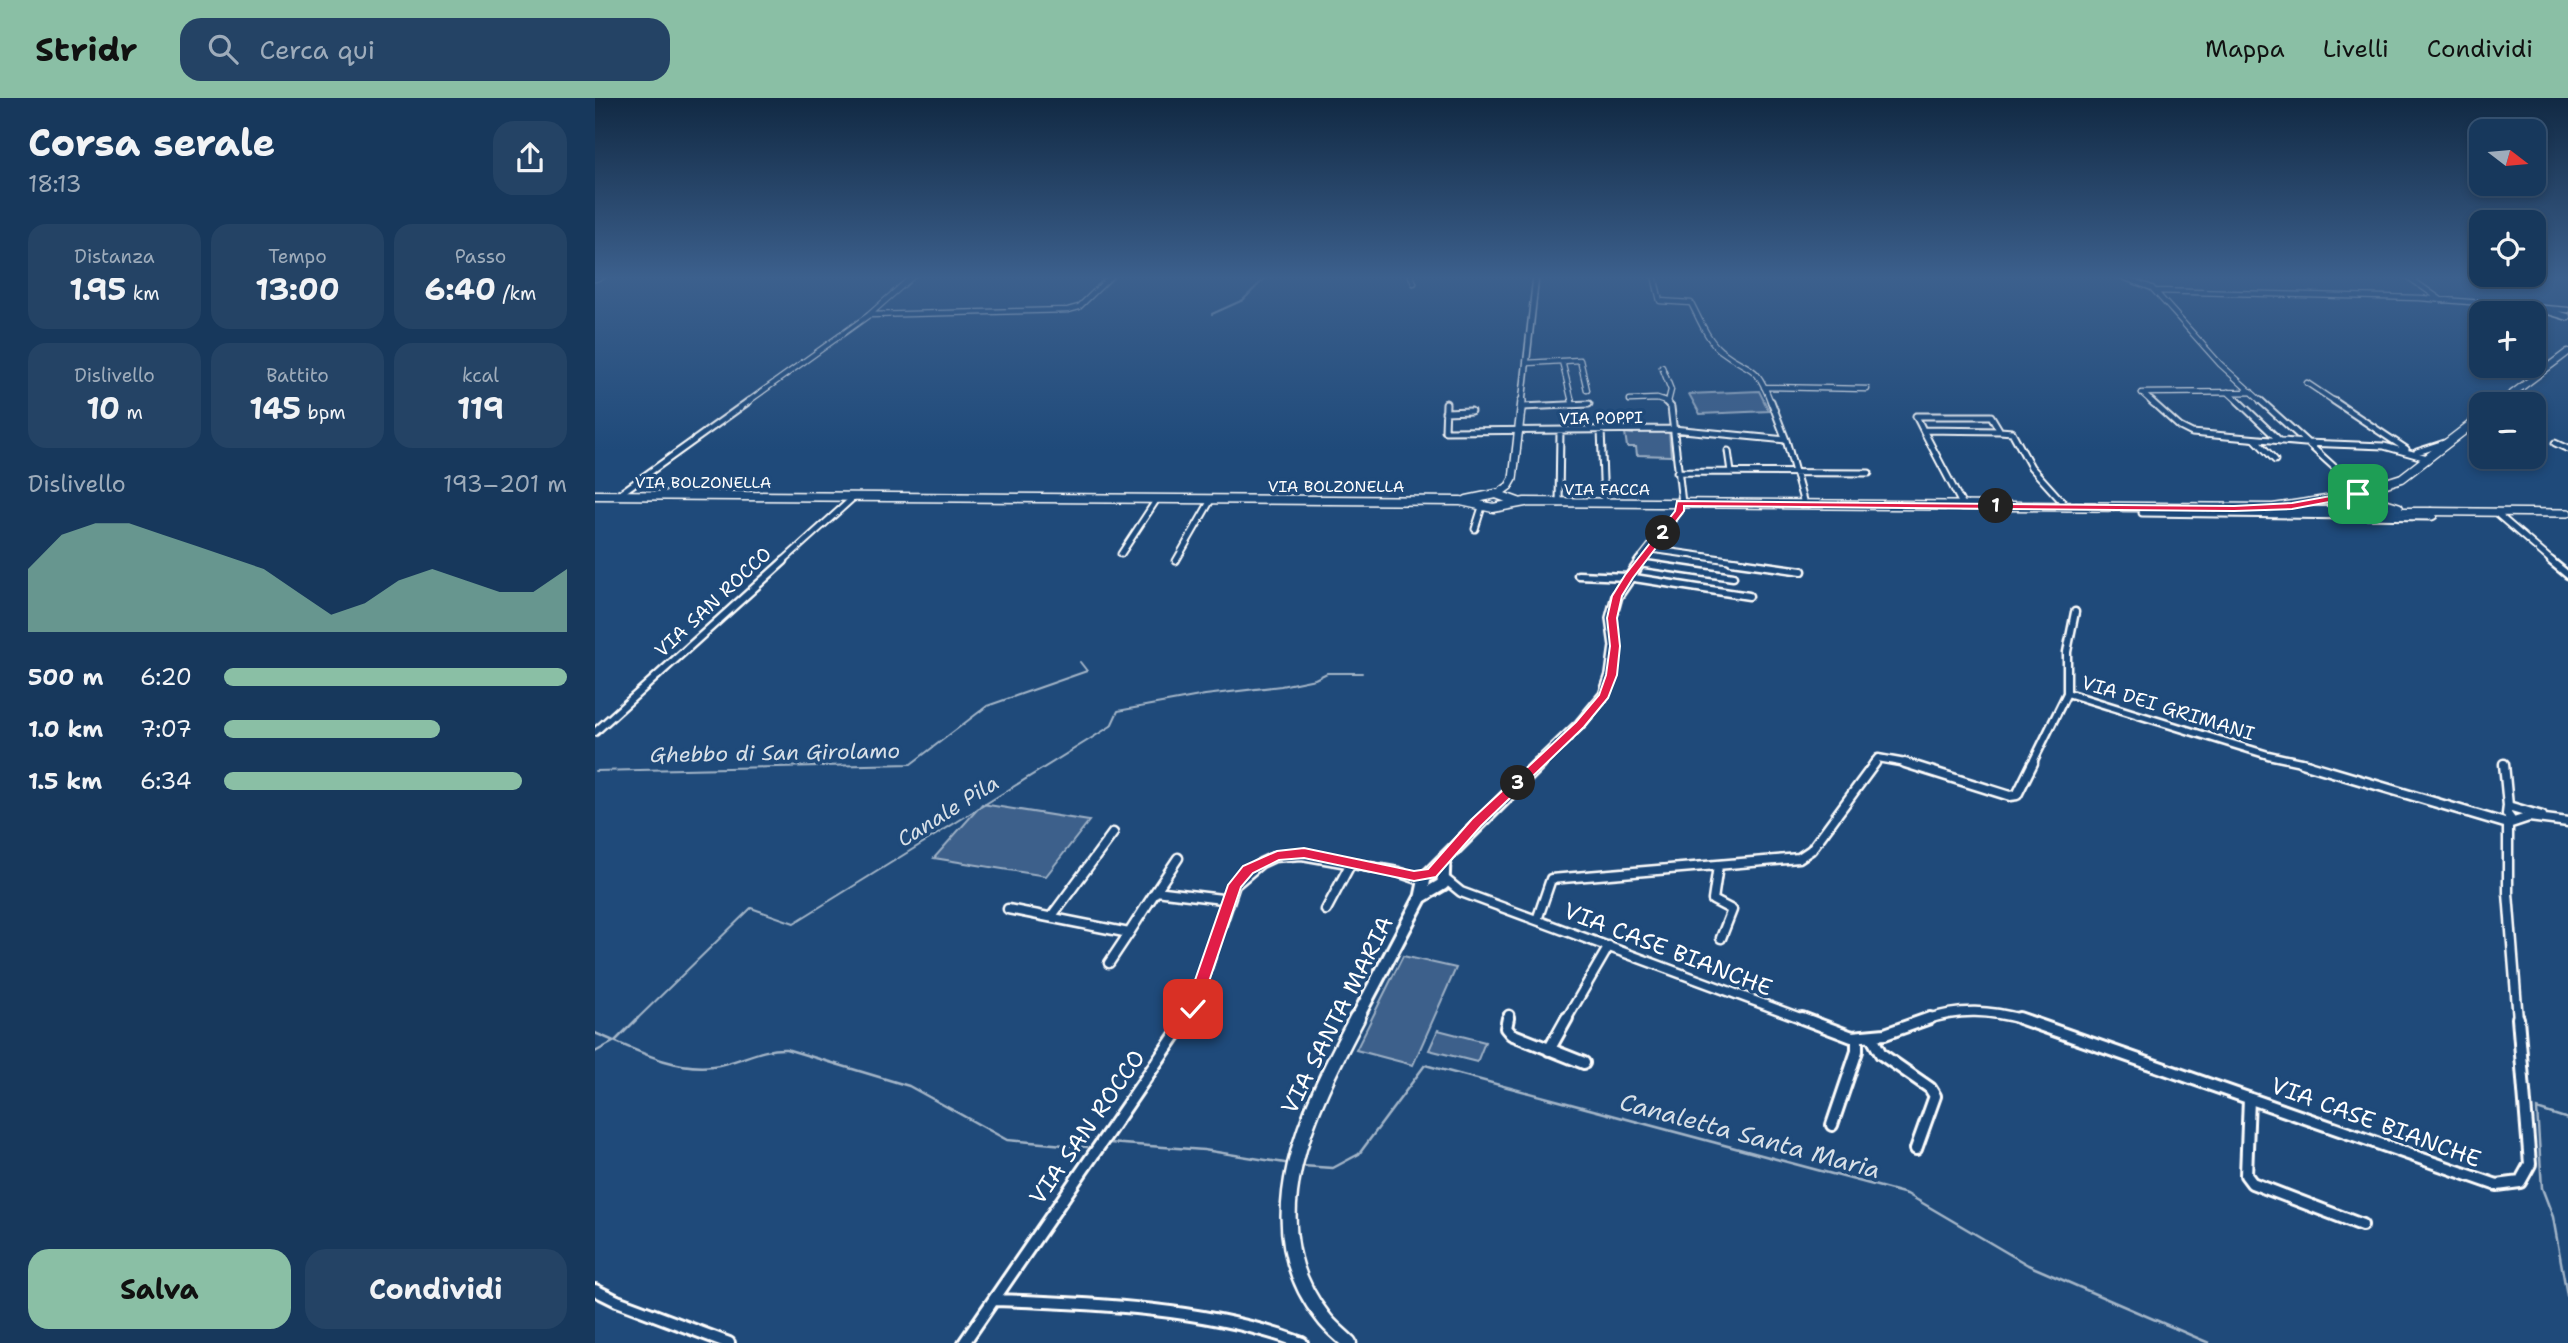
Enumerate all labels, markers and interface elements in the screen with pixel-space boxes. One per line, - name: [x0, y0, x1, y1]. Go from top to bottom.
- search box: [180, 18, 670, 81]
- text: Stridr: [35, 27, 138, 72]
- icon: search: [204, 30, 242, 68]
- text: Cerca qui: [260, 32, 375, 67]
- text: Mappa: [2205, 33, 2285, 65]
- text: Livelli: [2323, 33, 2389, 65]
- text: Condividi: [2427, 33, 2533, 65]
- text: Corsa serale: [28, 117, 275, 168]
- north arrow: [2469, 119, 2546, 196]
- map controls: [2469, 119, 2546, 469]
- button: share: [493, 121, 567, 195]
- text: 18:13: [28, 169, 82, 199]
- button: locate: [2469, 210, 2546, 287]
- text: Distanza: [74, 244, 155, 269]
- text: Tempo: [268, 244, 327, 269]
- text: Passo: [455, 244, 506, 269]
- text: 1.95: [69, 269, 126, 310]
- text: 13:00: [255, 269, 340, 310]
- text: 6:40: [425, 269, 496, 310]
- text: km: [126, 281, 160, 306]
- text: /km: [496, 281, 536, 306]
- button: +: [2469, 301, 2546, 378]
- text: Dislivello: [74, 363, 155, 388]
- text: Battito: [266, 363, 329, 388]
- text: kcal: [462, 363, 499, 388]
- text: 10: [86, 388, 120, 429]
- text: 145: [249, 388, 301, 429]
- text: 119: [457, 388, 504, 429]
- button: −: [2469, 392, 2546, 469]
- text: m: [120, 400, 143, 425]
- text: bpm: [301, 400, 346, 425]
- street label: VIA POPPI: [1559, 407, 1643, 429]
- pin: [2328, 464, 2388, 524]
- text: Dislivello: [28, 469, 126, 499]
- text: 193–201 m: [443, 469, 567, 499]
- street label: VIA BOLZONELLA: [635, 472, 771, 493]
- icon: arrive: [2339, 475, 2377, 513]
- street label: VIA BOLZONELLA: [1268, 476, 1404, 497]
- street label: VIA FACCA: [1564, 479, 1650, 500]
- pin: 1: [1979, 488, 2013, 524]
- text: 1: [1991, 493, 2000, 518]
- pin: 2: [1645, 516, 1681, 550]
- text: 2: [1656, 520, 1669, 545]
- street label: VIA SAN ROCCO: [649, 541, 777, 663]
- text: 500 m: [28, 662, 103, 692]
- text: 6:20: [140, 662, 192, 692]
- street label: VIA DEI GRIMANI: [2078, 670, 2258, 746]
- text: 1.0 km: [28, 714, 103, 744]
- text: 7:07: [140, 714, 192, 744]
- water label: Ghebbo di San Girolamo: [650, 737, 900, 769]
- text: 1.5 km: [28, 766, 102, 796]
- text: 6:34: [140, 766, 192, 796]
- pin: 3: [1501, 766, 1535, 800]
- water label: Canale Pila: [892, 769, 1004, 853]
- text: 3: [1511, 770, 1524, 795]
- street label: VIA CASE BIANCHE: [1559, 895, 1777, 1003]
- street label: VIA SANTA MARIA: [1274, 911, 1400, 1119]
- pin: [1163, 979, 1223, 1039]
- icon: check: [1174, 990, 1212, 1028]
- street label: VIA SAN ROCCO: [1022, 1044, 1152, 1210]
- street label: VIA CASE BIANCHE: [2267, 1070, 2485, 1174]
- water label: Canaletta Santa Maria: [1616, 1086, 1884, 1186]
- button: Salva: [28, 1249, 291, 1329]
- button: Condividi: [305, 1249, 567, 1329]

